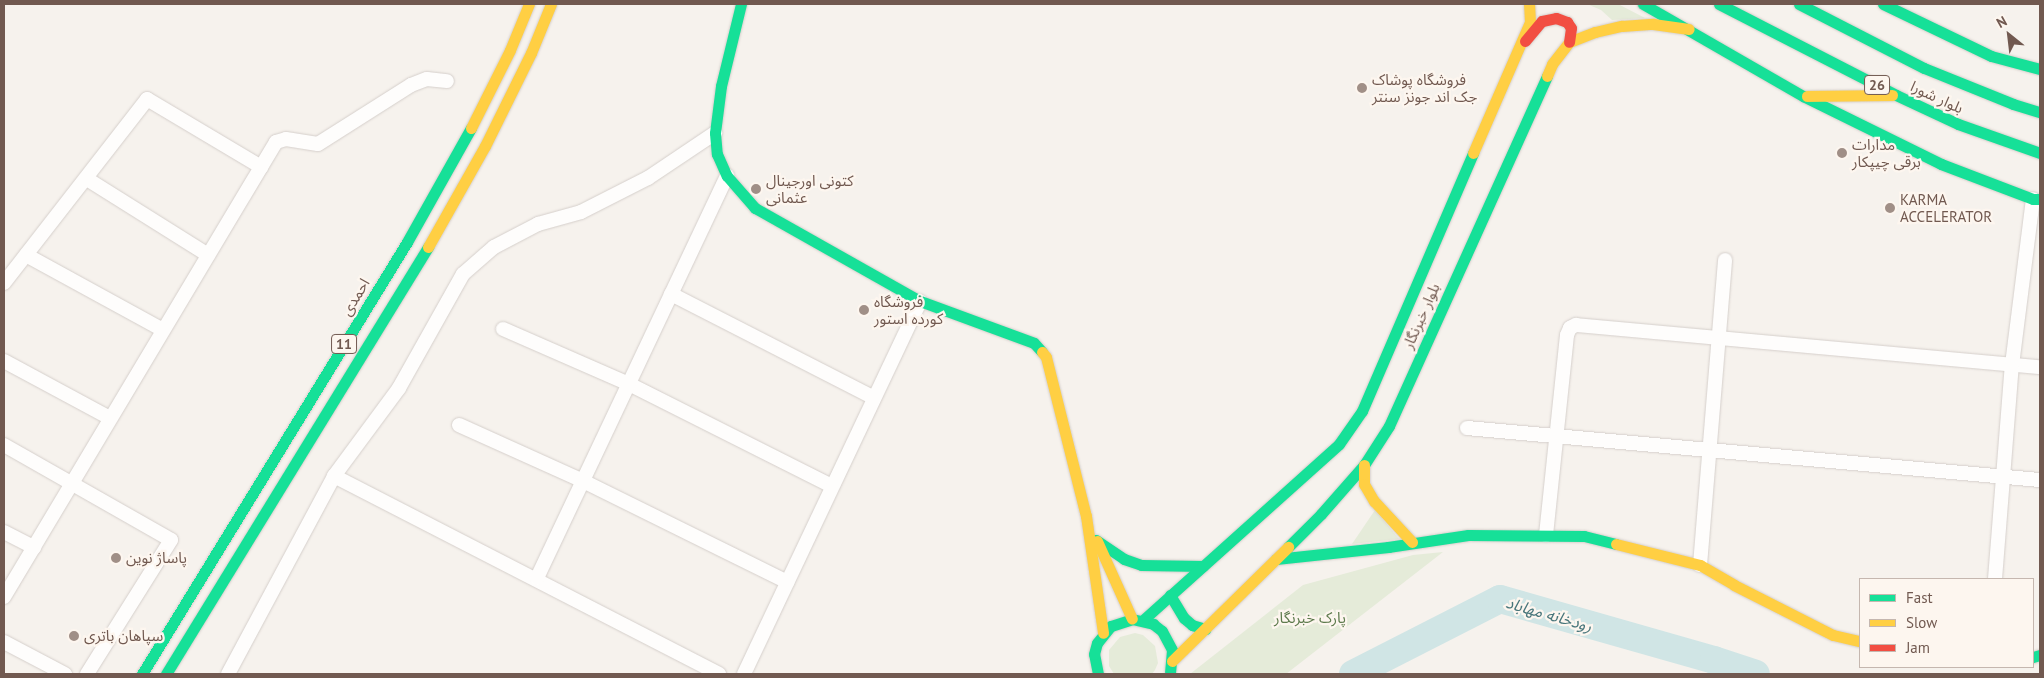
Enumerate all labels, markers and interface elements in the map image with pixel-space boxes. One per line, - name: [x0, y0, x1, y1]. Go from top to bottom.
- north arrow: [1984, 10, 2034, 60]
- text: N: [1993, 12, 2010, 32]
- place label: فروشگاه پوشاک جک اند جونز سنتر: [1372, 70, 1477, 105]
- road number: 26: [1863, 74, 1891, 96]
- street label: بلوار شورا: [1908, 77, 1966, 117]
- marker: فروشگاه پوشاک جک اند جونز سنتر: [1356, 82, 1368, 94]
- place label: مدارات برقی چیپکار: [1852, 135, 1921, 170]
- marker: مدارات برقی چیپکار: [1836, 147, 1848, 159]
- place label: کتونی اورجینال عثمانی: [766, 171, 853, 206]
- marker: کتونی اورجینال عثمانی: [750, 183, 762, 195]
- place label: KARMA ACCELERATOR: [1900, 190, 1992, 225]
- marker: KARMA ACCELERATOR: [1884, 202, 1896, 214]
- street label: احمدی: [337, 275, 373, 319]
- street label: بلوار خبرنگار: [1399, 281, 1443, 351]
- place label: فروشگاه کورده استور: [874, 292, 943, 327]
- marker: فروشگاه کورده استور: [858, 304, 870, 316]
- road number: 11: [330, 332, 358, 356]
- place label: پاساژ نوین: [126, 549, 187, 567]
- marker: پاساژ نوین: [110, 552, 122, 564]
- legend: [1859, 578, 2034, 668]
- text: Fast: [1906, 588, 1933, 607]
- water label: رودخانه مهاباد: [1504, 593, 1594, 635]
- park label: پارک خبرنگار: [1274, 609, 1346, 627]
- text: Slow: [1906, 613, 1937, 632]
- place label: سپاهان باتری: [84, 627, 163, 645]
- marker: سپاهان باتری: [68, 630, 80, 642]
- text: Jam: [1906, 638, 1930, 657]

